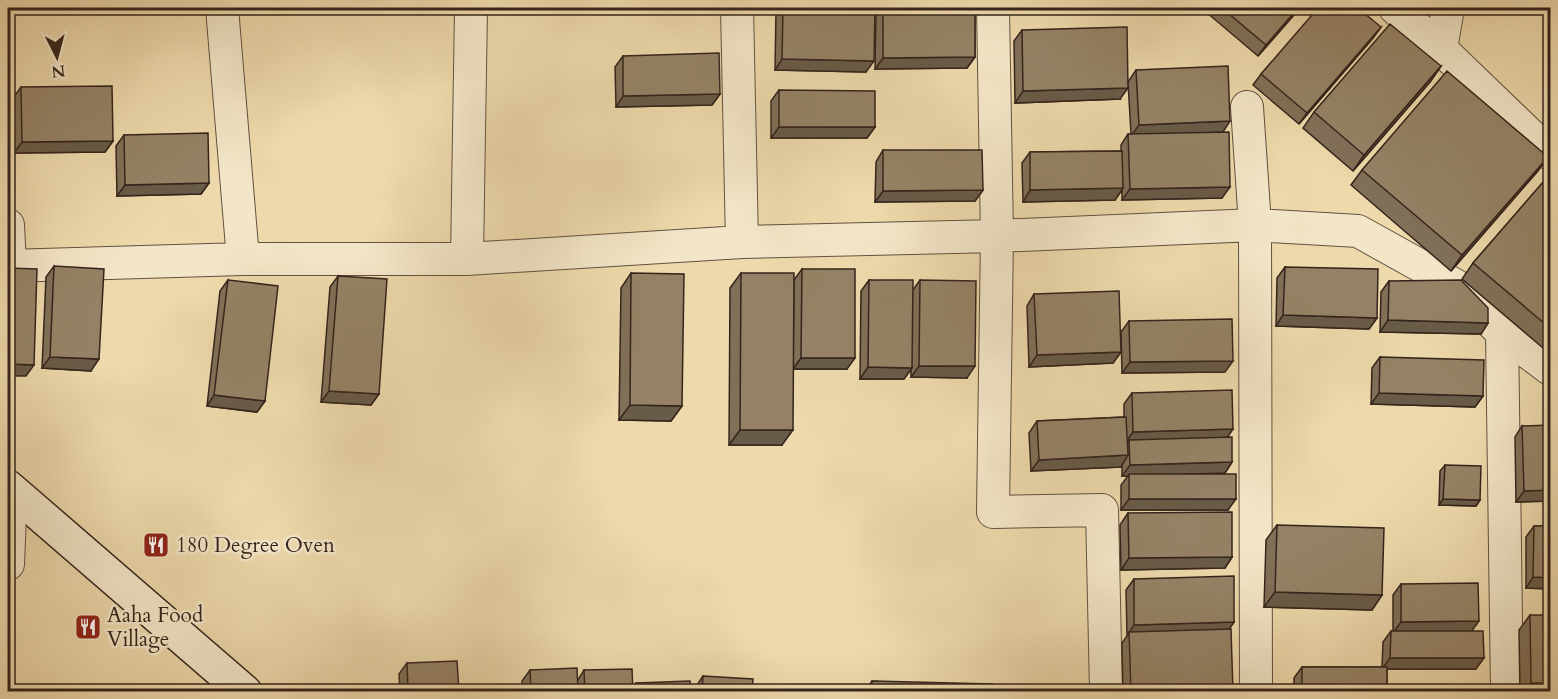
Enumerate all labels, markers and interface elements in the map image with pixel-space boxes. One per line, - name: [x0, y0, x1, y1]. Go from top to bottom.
- north arrow: [27, 27, 87, 87]
- text: N: [50, 59, 67, 83]
- restaurant icon: 180 Degree Oven: [141, 530, 171, 560]
- place label: 180 Degree Oven: [176, 531, 335, 560]
- place label: Aaha Food Village: [107, 601, 203, 654]
- restaurant icon: Aaha Food Village: [73, 612, 103, 642]

